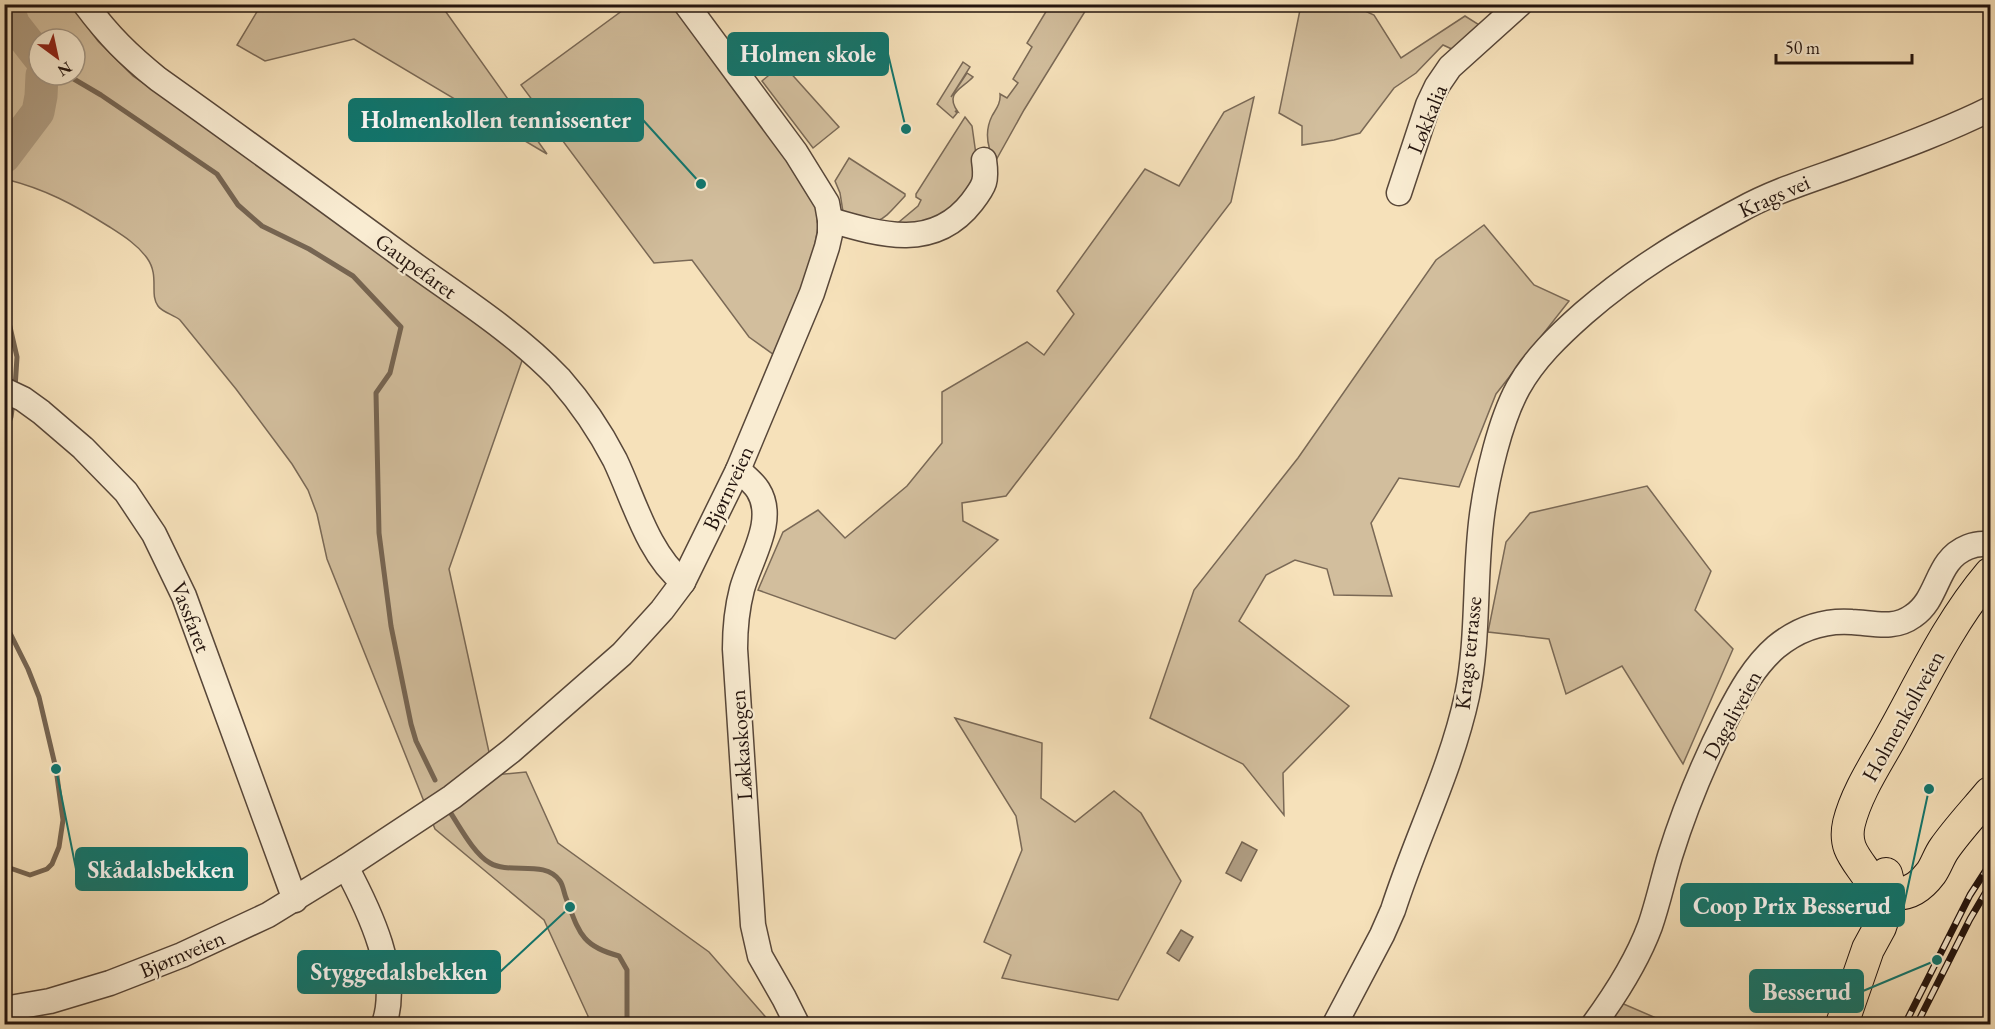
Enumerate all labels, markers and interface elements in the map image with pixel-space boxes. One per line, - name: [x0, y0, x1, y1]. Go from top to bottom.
- north arrow: [27, 27, 87, 87]
- scale bar: [1776, 27, 1912, 65]
- callout: Holmen skole: [728, 33, 888, 75]
- text: 50 m: [1785, 36, 1820, 59]
- text: Holmen skole: [740, 38, 876, 69]
- text: N: [54, 57, 76, 82]
- street label: Løkkalia: [1400, 80, 1454, 158]
- callout: Holmenkollen tennissenter: [349, 99, 643, 141]
- text: Holmenkollen tennissenter: [361, 104, 631, 135]
- street label: Krags vei: [1734, 167, 1814, 225]
- street label: Gaupefaret: [369, 227, 463, 306]
- street label: Bjørnveien: [696, 441, 760, 535]
- street label: Vassfaret: [164, 577, 218, 657]
- street label: Krags terrasse: [1448, 594, 1488, 711]
- street label: Holmenkollveien: [1855, 645, 1951, 787]
- street label: Dagaliveien: [1696, 665, 1769, 765]
- street label: Løkkaskogen: [723, 688, 759, 801]
- callout: Skådalsbekken: [76, 848, 247, 890]
- text: Skådalsbekken: [87, 854, 235, 885]
- callout: Coop Prix Besserud: [1681, 884, 1904, 926]
- text: Coop Prix Besserud: [1693, 890, 1892, 921]
- street label: Bjørnveien: [135, 923, 230, 985]
- callout: Styggedalsbekken: [298, 951, 500, 993]
- text: Styggedalsbekken: [310, 956, 488, 988]
- callout: Besserud: [1750, 970, 1863, 1012]
- text: Besserud: [1763, 976, 1852, 1007]

